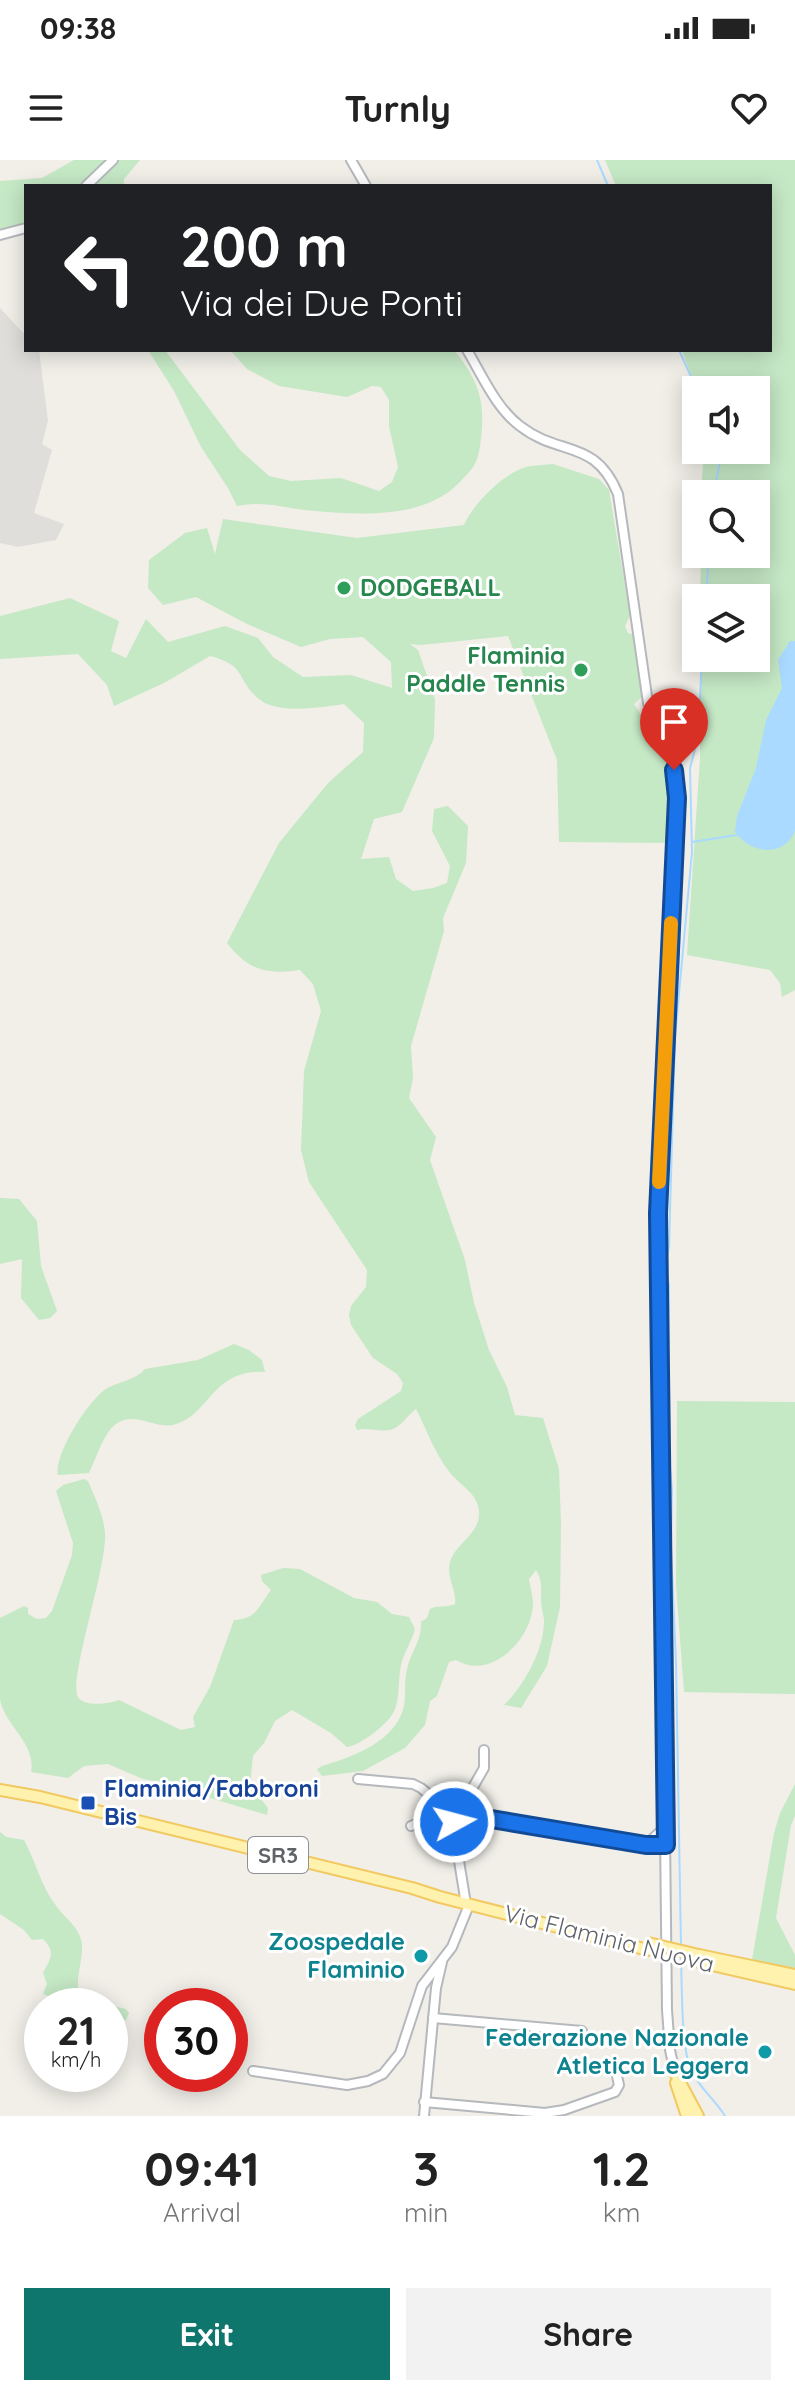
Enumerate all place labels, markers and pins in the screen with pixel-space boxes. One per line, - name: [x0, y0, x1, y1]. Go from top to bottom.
- place label: DODGEBALL: [360, 572, 501, 602]
- marker: DODGEBALL: [335, 579, 353, 597]
- place label: Flaminia Paddle Tennis: [406, 640, 565, 698]
- marker: Flaminia Paddle Tennis: [572, 661, 590, 679]
- pin: [640, 688, 708, 770]
- place label: Flaminia/Fabbroni Bis: [104, 1773, 319, 1831]
- marker: Flaminia/Fabbroni Bis: [79, 1794, 97, 1812]
- place label: Zoospedale Flaminio: [268, 1926, 405, 1984]
- marker: Zoospedale Flaminio: [412, 1947, 430, 1965]
- place label: Federazione Nazionale Atletica Leggera: [485, 2022, 749, 2080]
- marker: Federazione Nazionale Atletica Leggera: [756, 2043, 774, 2061]

